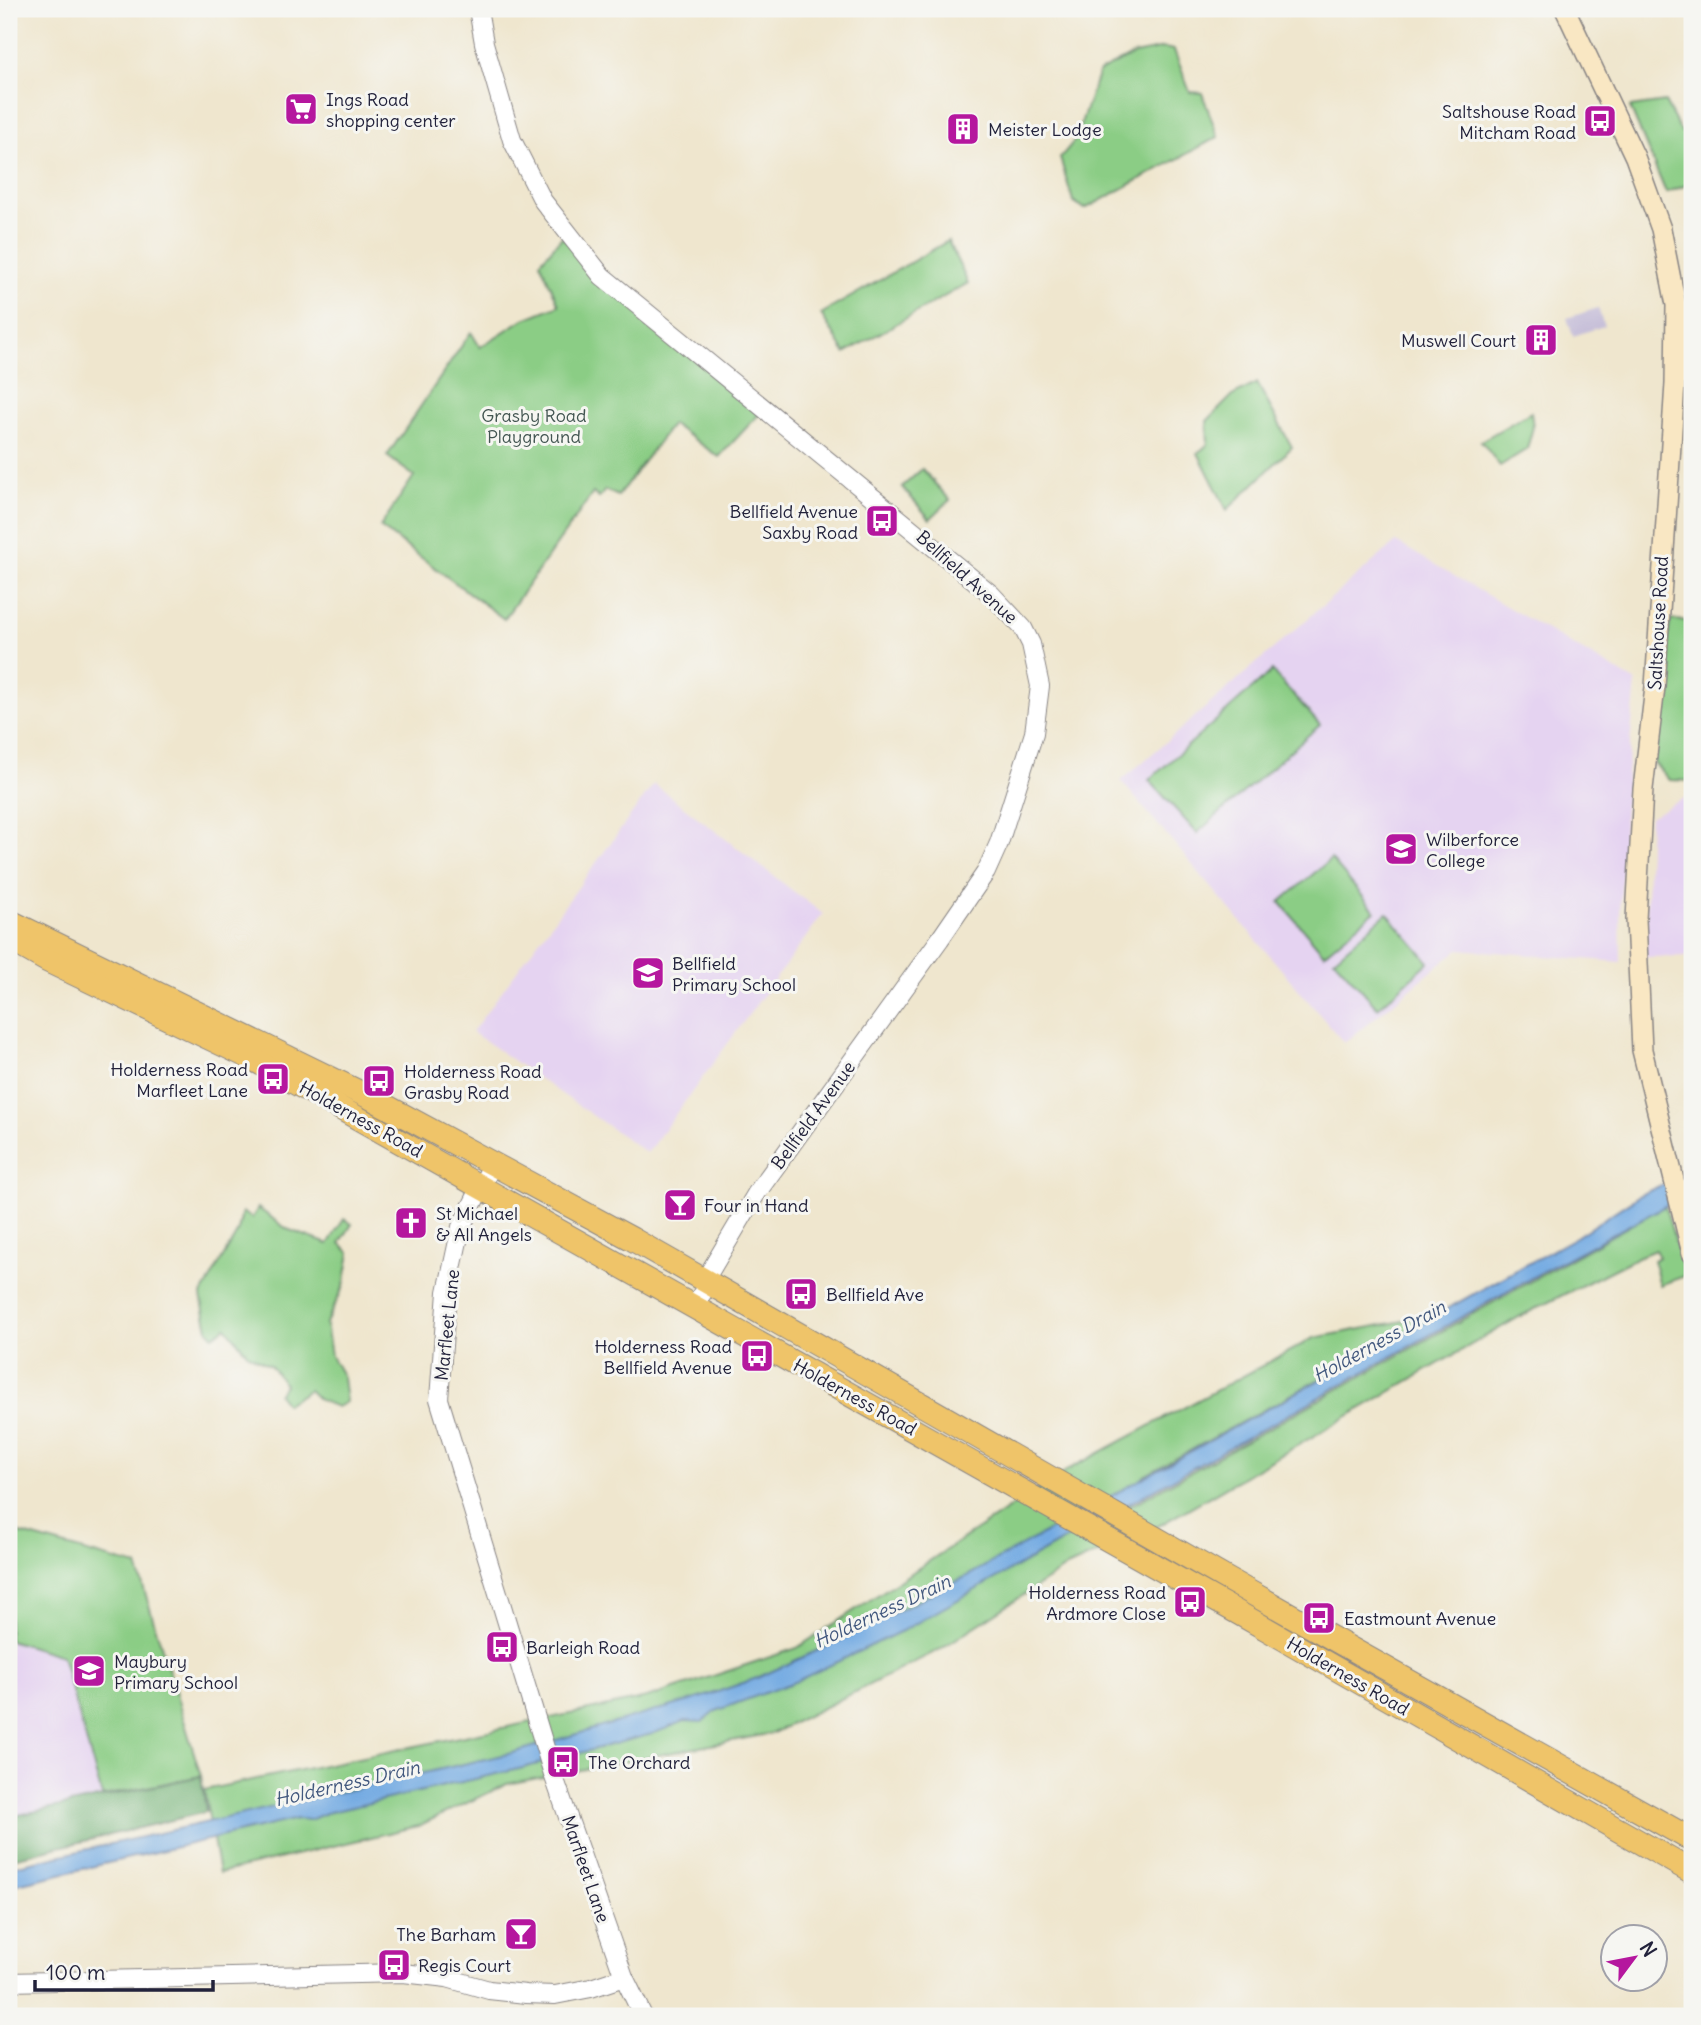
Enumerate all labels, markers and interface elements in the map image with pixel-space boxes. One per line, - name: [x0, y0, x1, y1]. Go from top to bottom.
- place label: Ings Road shopping center: [326, 88, 456, 132]
- supermarket icon: Ings Road shopping center: [282, 90, 320, 128]
- place label: Saltshouse Road Mitcham Road: [1442, 100, 1576, 144]
- bus stop icon: Saltshouse Road Mitcham Road: [1581, 102, 1619, 140]
- building icon: Meister Lodge: [944, 110, 982, 148]
- place label: Meister Lodge: [988, 118, 1102, 141]
- building icon: Muswell Court: [1522, 321, 1560, 359]
- place label: Muswell Court: [1401, 329, 1516, 352]
- park label: Grasby Road Playground: [481, 404, 587, 448]
- place label: Bellfield Avenue Saxby Road: [730, 500, 858, 544]
- bus stop icon: Bellfield Avenue Saxby Road: [863, 502, 901, 540]
- street label: Bellfield Avenue: [912, 525, 1022, 629]
- street label: Saltshouse Road: [1643, 555, 1673, 691]
- place label: Wilberforce College: [1426, 828, 1519, 872]
- school or university icon: Wilberforce College: [1382, 830, 1420, 868]
- place label: Bellfield Primary School: [672, 952, 796, 996]
- school or university icon: Bellfield Primary School: [629, 954, 667, 992]
- street label: Bellfield Avenue: [766, 1056, 860, 1174]
- place label: Holderness Road Marfleet Lane: [110, 1058, 248, 1102]
- bus stop icon: Holderness Road Marfleet Lane: [254, 1060, 292, 1098]
- place label: Holderness Road Grasby Road: [404, 1060, 542, 1104]
- bus stop icon: Holderness Road Grasby Road: [360, 1062, 398, 1100]
- street label: Holderness Road: [295, 1076, 427, 1163]
- bar icon: Four in Hand: [661, 1186, 699, 1224]
- place label: Four in Hand: [704, 1194, 809, 1217]
- place label: St Michael & All Angels: [436, 1202, 532, 1246]
- church icon: St Michael & All Angels: [392, 1204, 430, 1242]
- street label: Marfleet Lane: [430, 1268, 464, 1382]
- bus stop icon: Bellfield Ave: [782, 1275, 820, 1313]
- place label: Bellfield Ave: [826, 1283, 924, 1306]
- water label: Holderness Drain: [1309, 1294, 1450, 1387]
- place label: Holderness Road Bellfield Avenue: [594, 1335, 732, 1379]
- bus stop icon: Holderness Road Bellfield Avenue: [738, 1337, 776, 1375]
- street label: Holderness Road: [789, 1354, 921, 1441]
- water label: Holderness Drain: [810, 1568, 955, 1653]
- place label: Holderness Road Ardmore Close: [1028, 1581, 1166, 1625]
- bus stop icon: Holderness Road Ardmore Close: [1171, 1583, 1209, 1621]
- bus stop icon: Eastmount Avenue: [1300, 1599, 1338, 1637]
- place label: Eastmount Avenue: [1344, 1607, 1496, 1630]
- bus stop icon: Barleigh Road: [483, 1628, 521, 1666]
- street label: Holderness Road: [1283, 1632, 1414, 1721]
- place label: Barleigh Road: [526, 1636, 641, 1659]
- place label: Maybury Primary School: [114, 1650, 238, 1694]
- school or university icon: Maybury Primary School: [70, 1652, 108, 1690]
- bus stop icon: The Orchard: [544, 1743, 582, 1781]
- place label: The Orchard: [588, 1751, 691, 1774]
- water label: Holderness Drain: [272, 1754, 423, 1811]
- street label: Marfleet Lane: [557, 1812, 615, 1926]
- bar icon: The Barham: [502, 1915, 540, 1953]
- place label: The Barham: [396, 1923, 496, 1946]
- north arrow: [1600, 1924, 1670, 1994]
- text: N: [1635, 1937, 1662, 1961]
- bus stop icon: Regis Court: [375, 1946, 413, 1984]
- scale bar: [35, 1948, 214, 1992]
- place label: Regis Court: [418, 1954, 511, 1977]
- text: 100 m: [46, 1959, 105, 1986]

